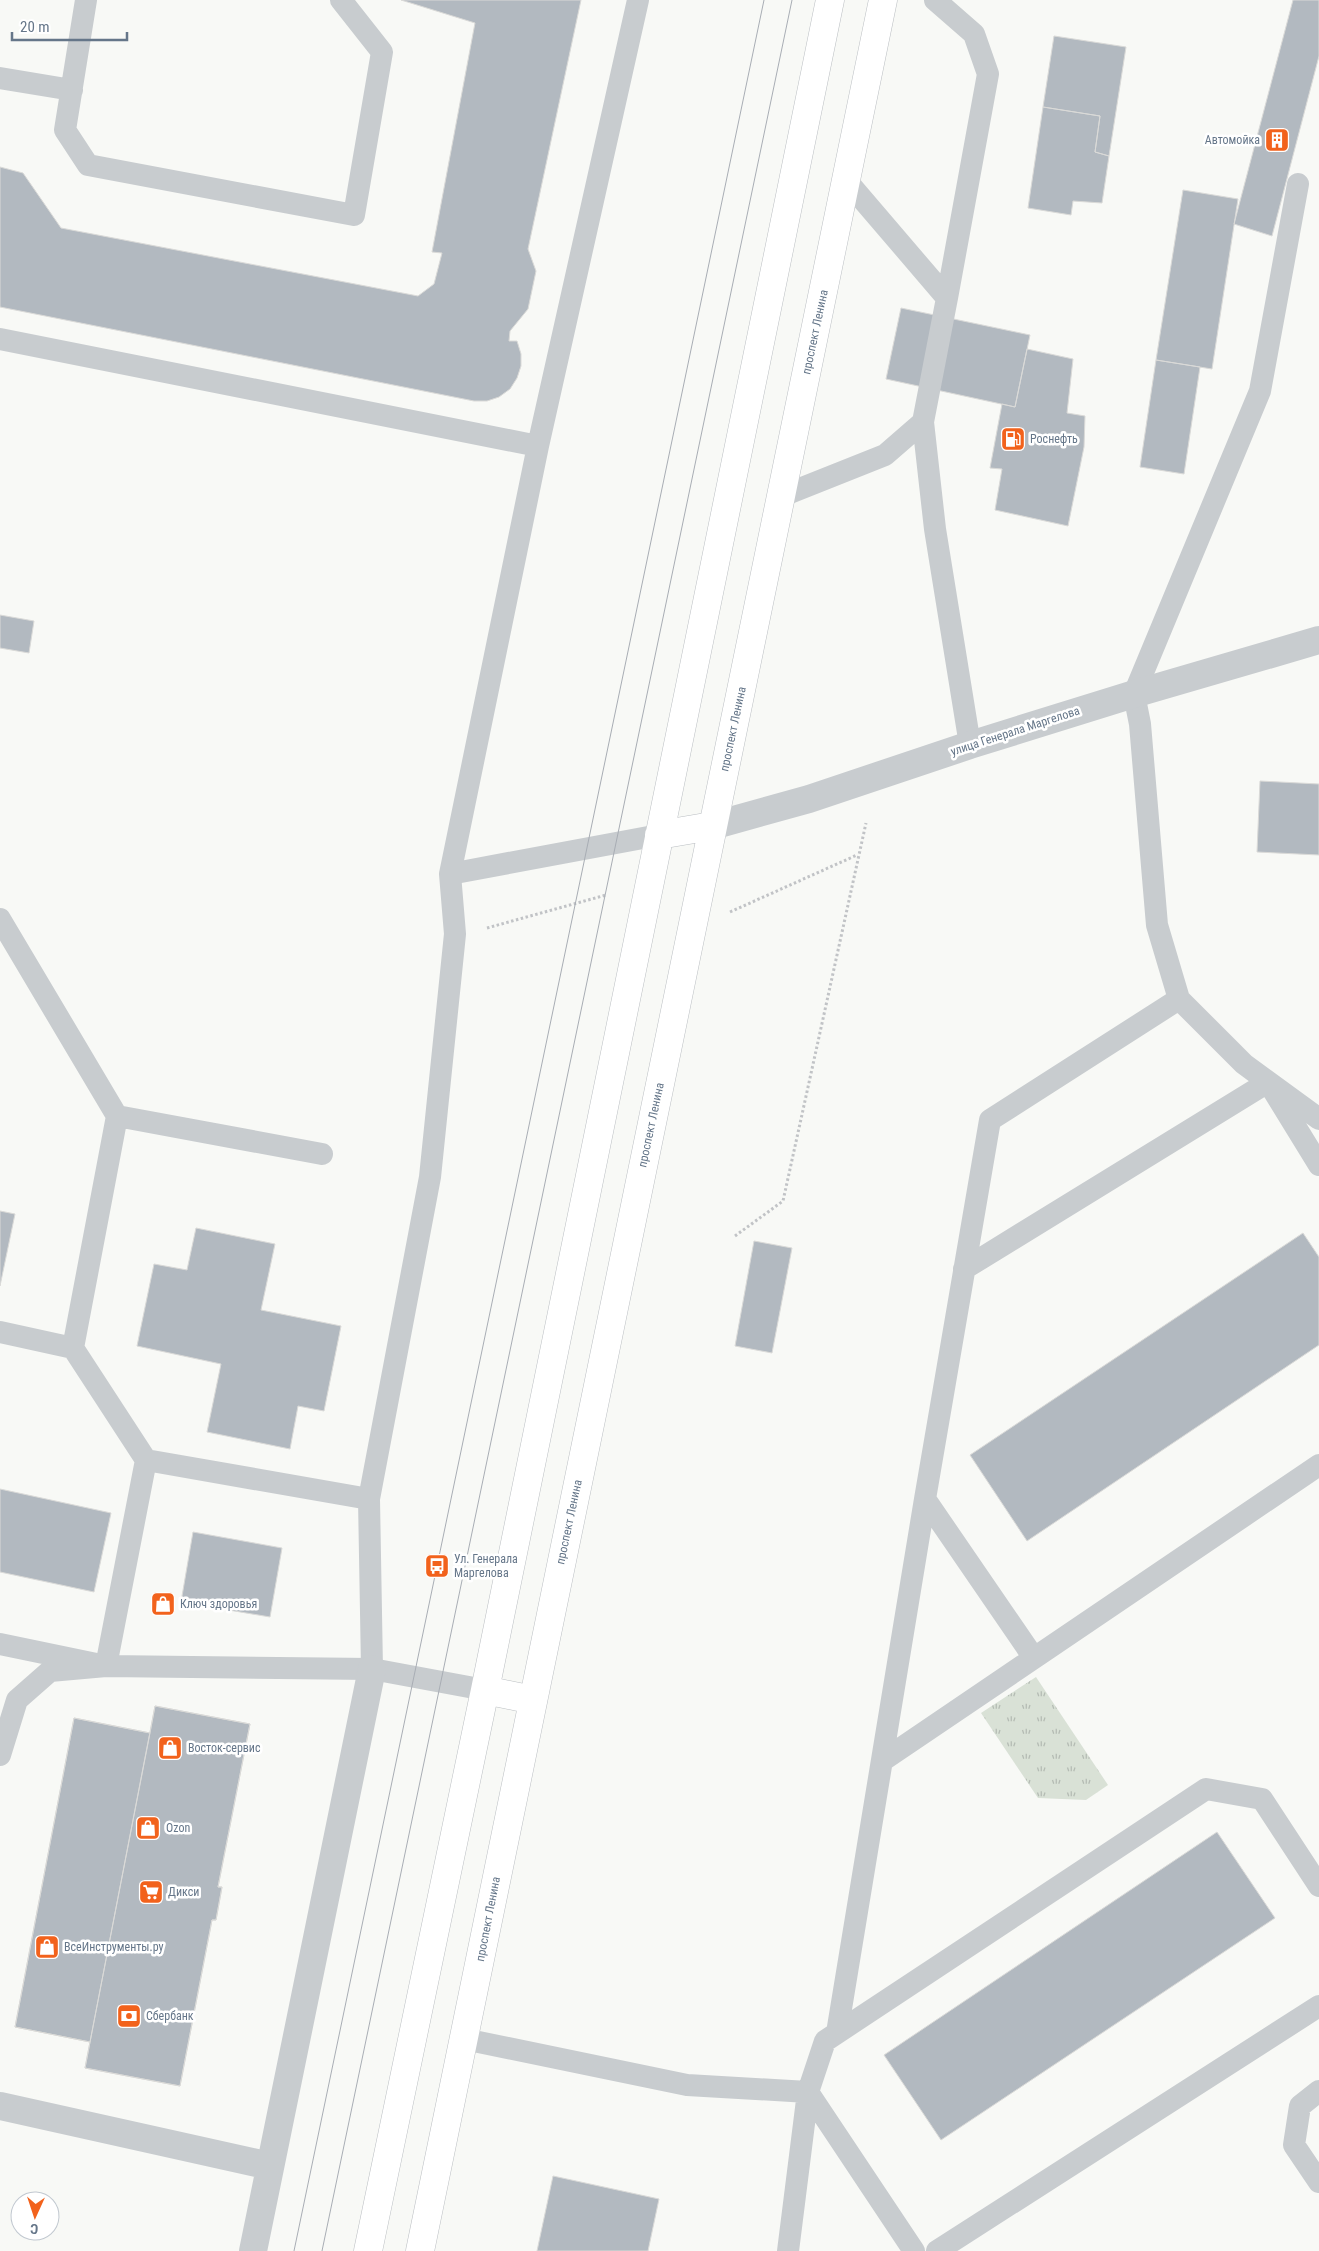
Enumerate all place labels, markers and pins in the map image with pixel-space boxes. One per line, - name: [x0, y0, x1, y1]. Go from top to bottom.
- building icon: Автомойка: [1264, 127, 1290, 153]
- place label: Автомойка: [1205, 133, 1260, 147]
- fuel station icon: Роснефть: [1000, 426, 1026, 452]
- place label: Роснефть: [1030, 432, 1078, 446]
- place label: Ул. Генерала Маргелова: [454, 1552, 518, 1580]
- bus stop icon: Ул. Генерала Маргелова: [424, 1553, 450, 1579]
- shop icon: Ключ здоровья: [150, 1591, 176, 1617]
- place label: Ключ здоровья: [180, 1597, 257, 1611]
- shop icon: Восток-сервис: [157, 1735, 183, 1761]
- place label: Восток-сервис: [188, 1741, 261, 1755]
- shop icon: Ozon: [135, 1815, 161, 1841]
- place label: Ozon: [166, 1821, 190, 1835]
- supermarket icon: Дикси: [138, 1879, 164, 1905]
- place label: Дикси: [168, 1885, 199, 1899]
- shop icon: ВсеИнструменты.ру: [34, 1934, 60, 1960]
- place label: ВсеИнструменты.ру: [64, 1940, 164, 1954]
- bank icon: Сбербанк: [116, 2003, 142, 2029]
- place label: Сбербанк: [146, 2009, 194, 2023]

